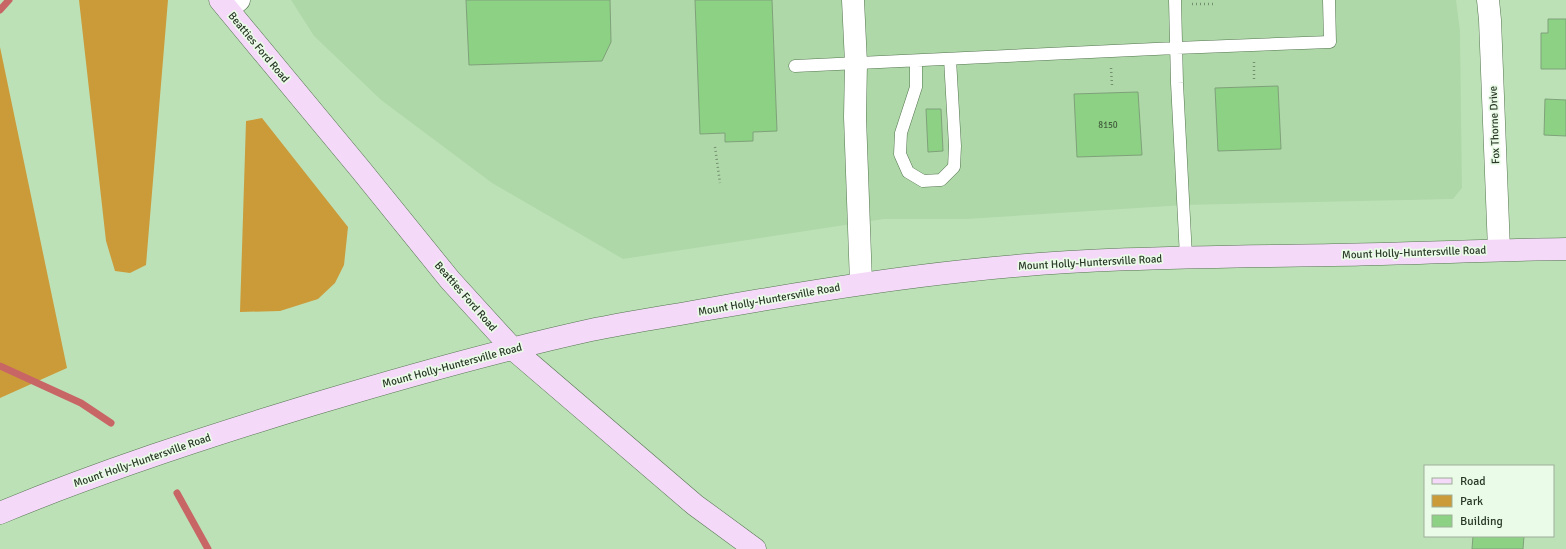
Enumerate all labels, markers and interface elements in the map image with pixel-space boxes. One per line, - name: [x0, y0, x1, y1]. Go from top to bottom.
- street label: Beatties Ford Road: [225, 9, 292, 85]
- street label: Fox Thorne Drive: [1487, 86, 1502, 164]
- house number: 8150: [1098, 120, 1118, 131]
- street label: Mount Holly-Huntersville Road: [1342, 243, 1487, 262]
- street label: Mount Holly-Huntersville Road: [1018, 252, 1163, 273]
- street label: Beatties Ford Road: [432, 259, 500, 334]
- street label: Mount Holly-Huntersville Road: [697, 281, 841, 318]
- street label: Mount Holly-Huntersville Road: [381, 340, 524, 390]
- street label: Mount Holly-Huntersville Road: [72, 431, 213, 490]
- legend: [1424, 465, 1554, 537]
- text: Road: [1460, 474, 1486, 489]
- text: Park: [1460, 494, 1483, 509]
- text: Building: [1460, 514, 1503, 529]

